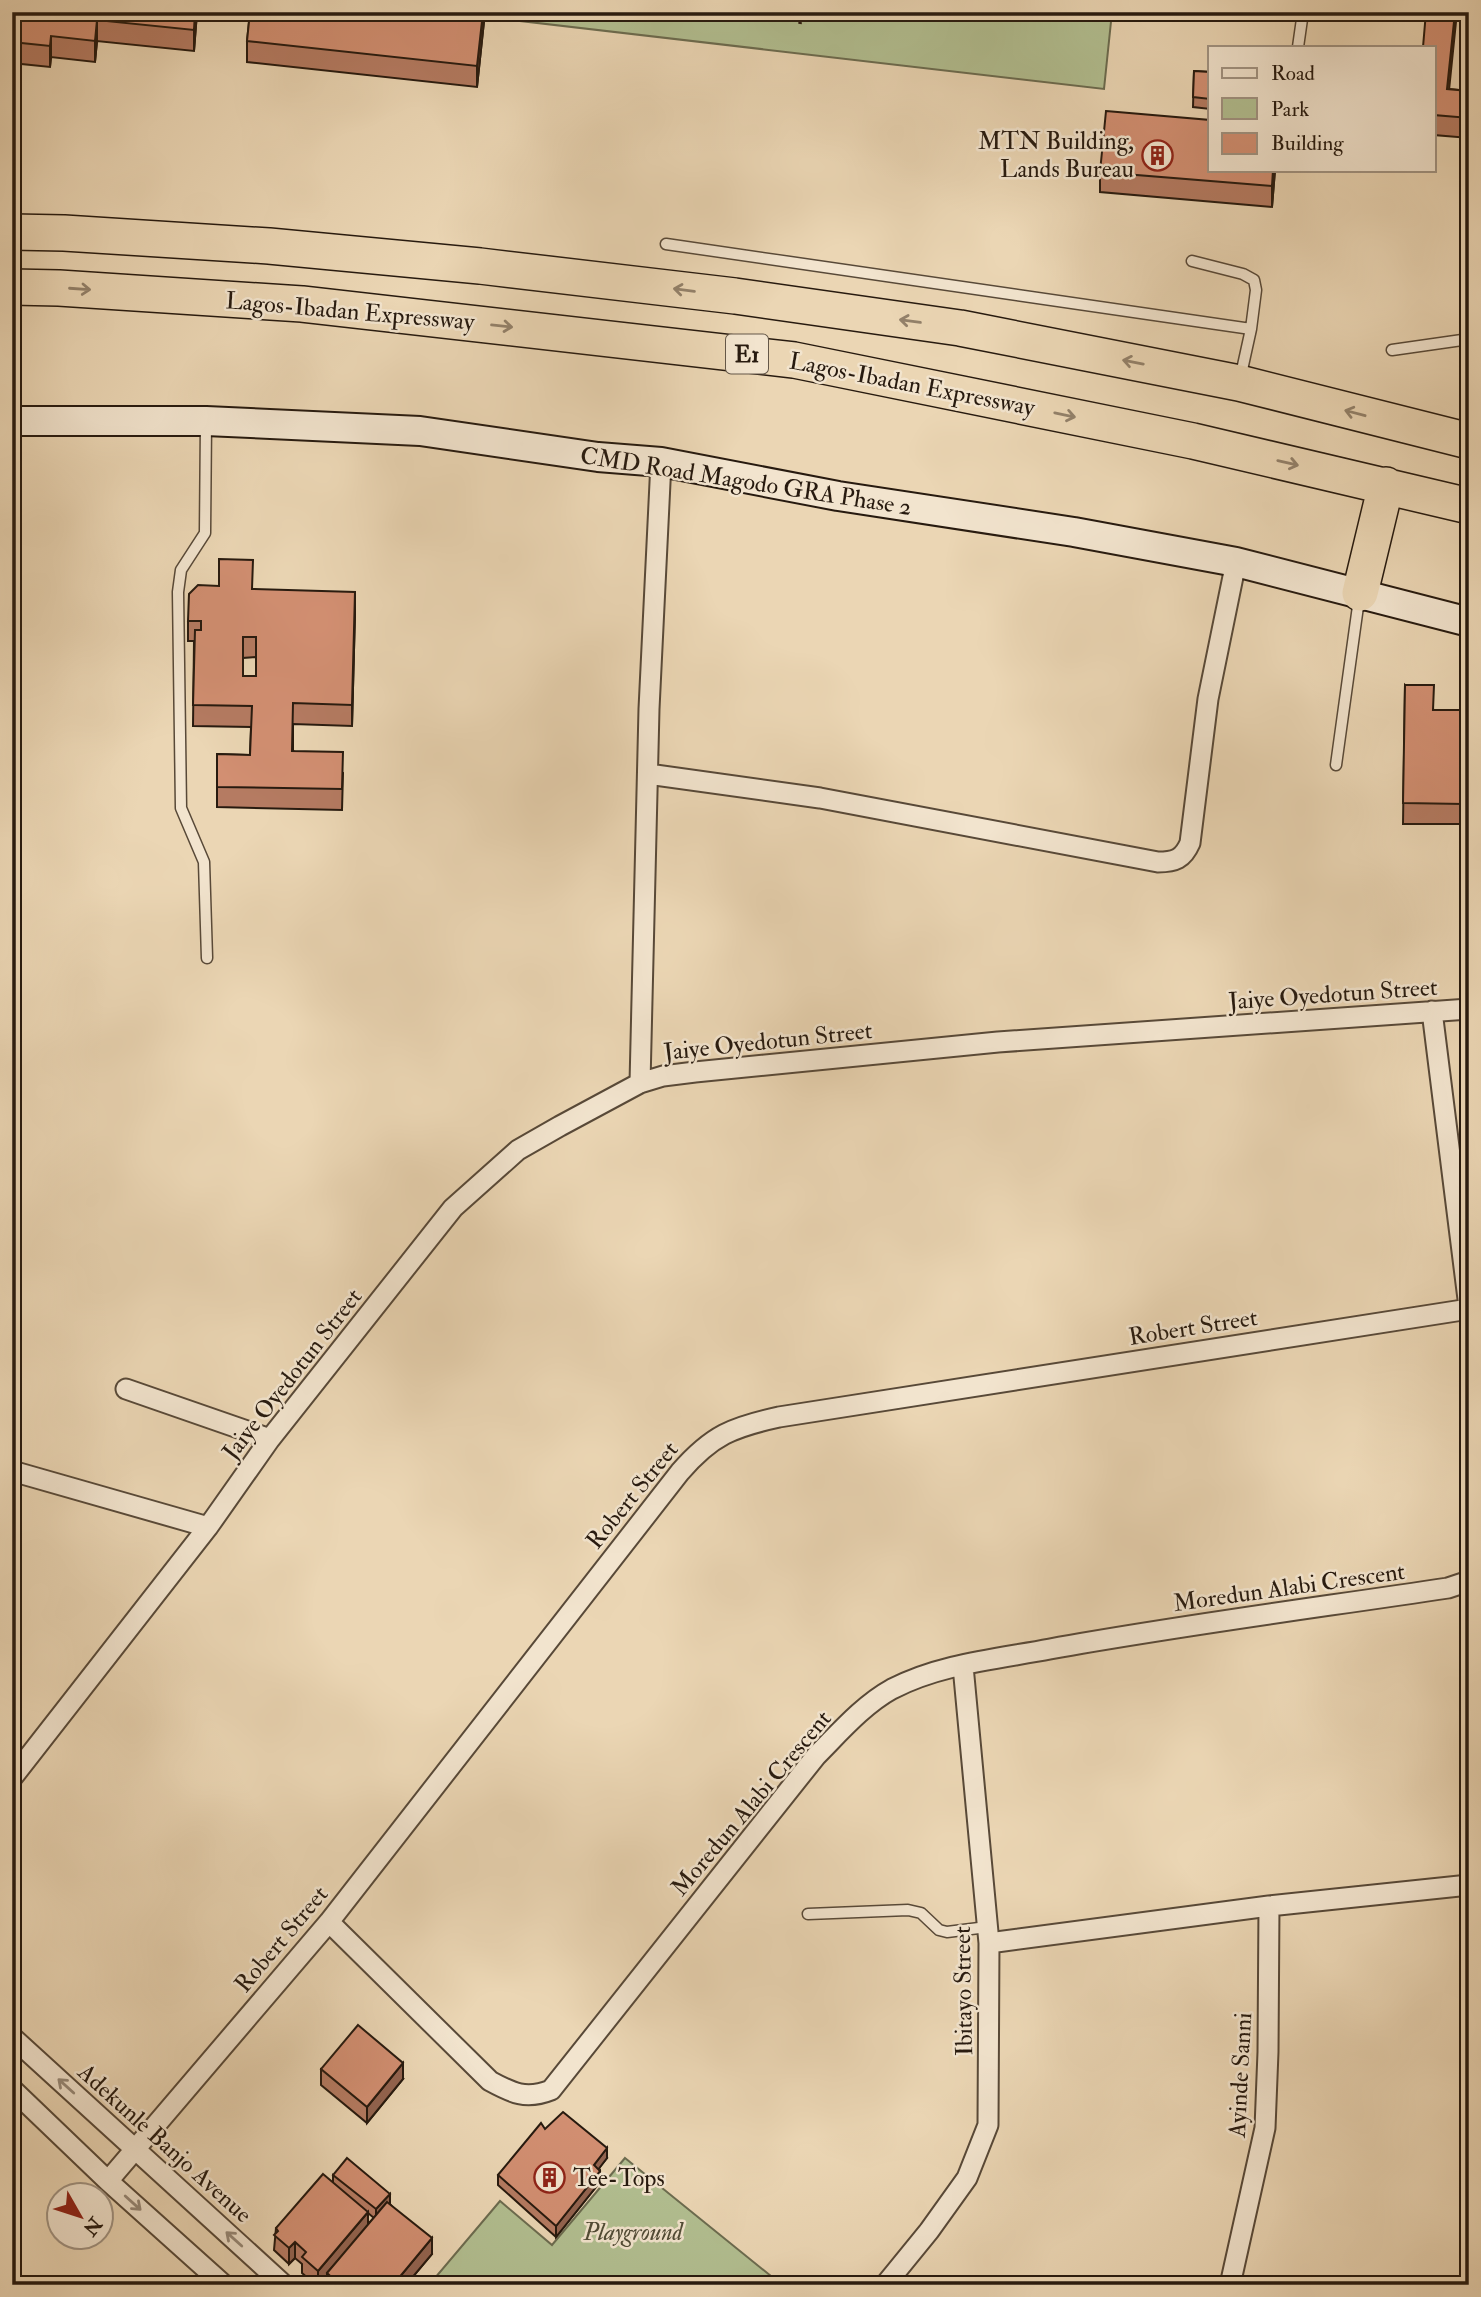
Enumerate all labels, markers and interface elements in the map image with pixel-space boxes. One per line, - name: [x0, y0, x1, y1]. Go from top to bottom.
- legend: [1208, 46, 1436, 172]
- text: Road: [1271, 60, 1316, 87]
- text: Park: [1271, 96, 1309, 123]
- place label: MTN Building, Lands Bureau: [978, 126, 1134, 185]
- text: Building: [1271, 130, 1344, 157]
- building icon: MTN Building, Lands Bureau: [1140, 138, 1174, 172]
- one-way arrow: [69, 283, 91, 296]
- one-way arrow: [673, 283, 696, 296]
- street label: Lagos-Ibadan Expressway: [224, 285, 476, 338]
- one-way arrow: [899, 314, 921, 327]
- one-way arrow: [490, 320, 513, 333]
- road number: E1: [726, 334, 768, 374]
- street label: Lagos-Ibadan Expressway: [786, 345, 1038, 424]
- one-way arrow: [1122, 355, 1145, 369]
- one-way arrow: [1344, 406, 1366, 419]
- one-way arrow: [1053, 408, 1076, 422]
- street label: CMD Road Magodo GRA Phase 2: [578, 440, 914, 523]
- one-way arrow: [1276, 456, 1299, 470]
- street label: Jaiye Oyedotun Street: [1226, 972, 1439, 1017]
- street label: Jaiye Oyedotun Street: [661, 1015, 874, 1068]
- street label: Jaiye Oyedotun Street: [215, 1282, 369, 1467]
- street label: Robert Street: [1126, 1302, 1260, 1353]
- street label: Robert Street: [579, 1435, 685, 1556]
- street label: Moredun Alabi Crescent: [1171, 1556, 1407, 1619]
- street label: Moredun Alabi Crescent: [664, 1704, 838, 1903]
- street label: Robert Street: [228, 1879, 335, 1999]
- street label: Ibitayo Street: [947, 1926, 980, 2056]
- street label: Ayinde Sanni: [1222, 2012, 1259, 2139]
- street label: Adekunle Banjo Avenue: [70, 2056, 258, 2230]
- one-way arrow: [57, 2078, 75, 2094]
- building icon: Tee-Tops: [533, 2161, 567, 2195]
- place label: Tee-Tops: [573, 2163, 665, 2194]
- north arrow: [46, 2182, 116, 2252]
- one-way arrow: [124, 2195, 142, 2211]
- text: N: [77, 2211, 108, 2241]
- park label: Playground: [582, 2217, 685, 2248]
- one-way arrow: [226, 2230, 243, 2247]

